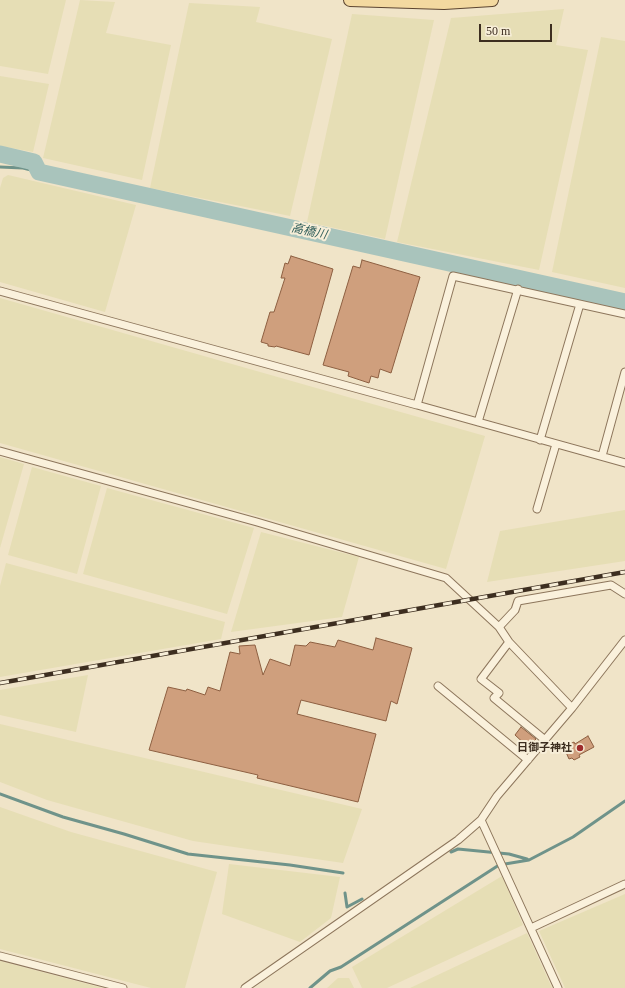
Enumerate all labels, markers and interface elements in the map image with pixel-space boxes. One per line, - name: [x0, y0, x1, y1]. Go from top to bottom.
- scale bar: [481, 16, 554, 42]
- text: 50 m: [486, 24, 510, 38]
- water label: 高橋川: [290, 221, 328, 243]
- place label: 日御子神社: [517, 741, 572, 755]
- marker: 日御子神社: [575, 743, 585, 753]

